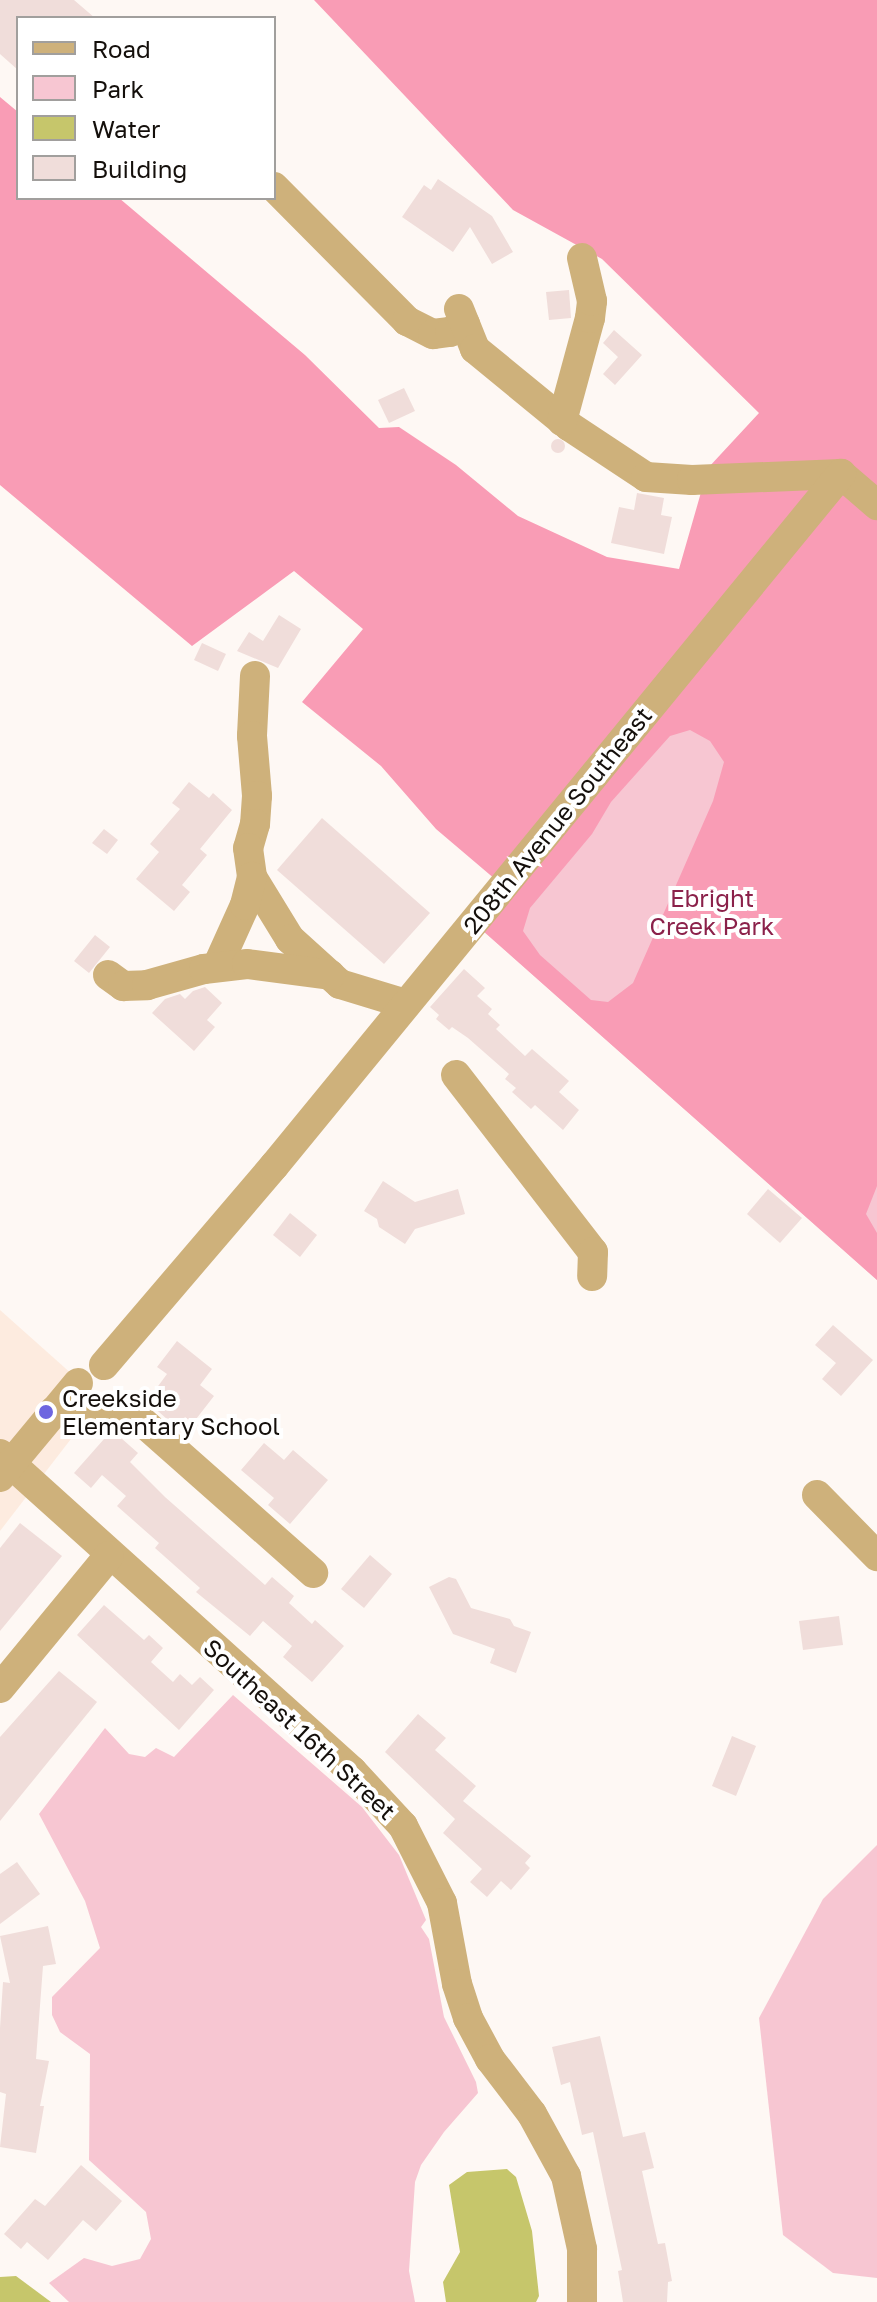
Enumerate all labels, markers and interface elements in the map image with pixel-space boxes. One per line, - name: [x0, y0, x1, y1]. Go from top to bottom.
- legend: [16, 16, 276, 200]
- text: Road: [92, 34, 151, 63]
- text: Park: [92, 74, 144, 103]
- text: Water: [92, 114, 160, 143]
- text: Building: [92, 154, 187, 183]
- street label: 208th Avenue Southeast: [457, 701, 657, 939]
- park label: Ebright Creek Park: [650, 884, 774, 940]
- place label: Creekside Elementary School: [62, 1384, 280, 1440]
- marker: Creekside Elementary School: [37, 1403, 55, 1421]
- street label: Southeast 16th Street: [198, 1633, 402, 1825]

